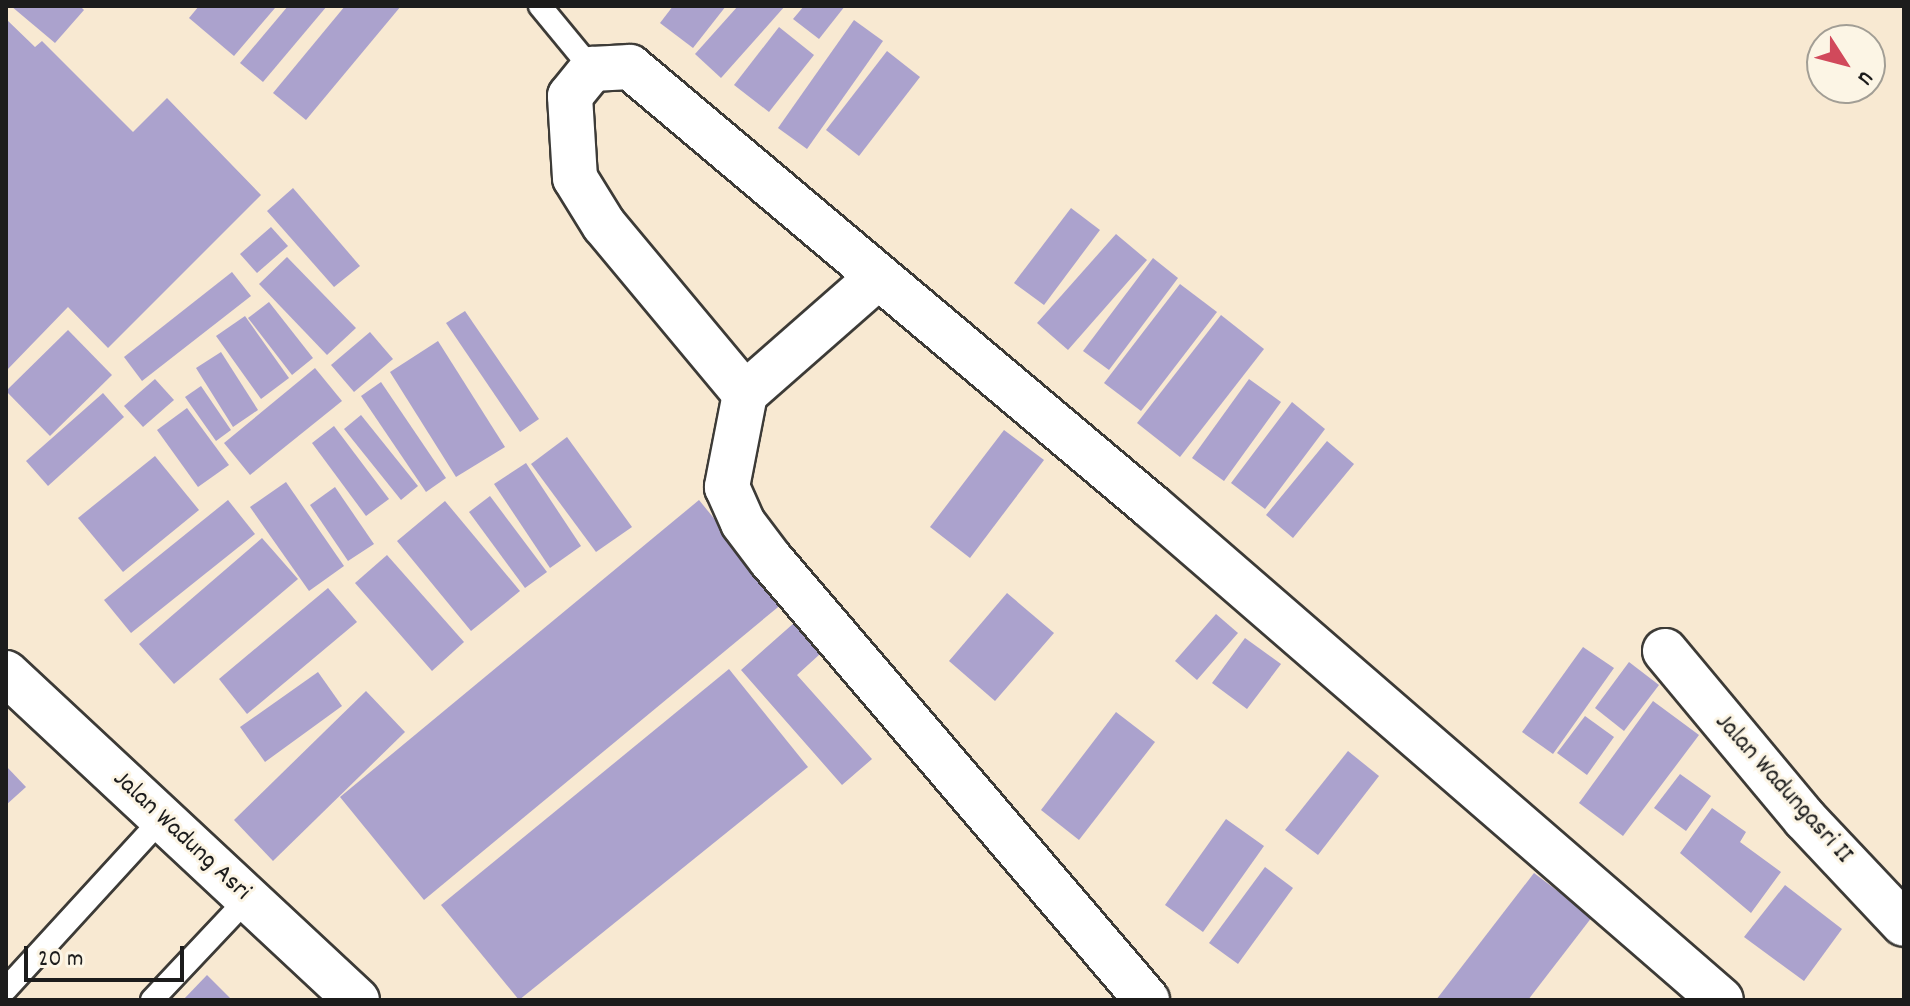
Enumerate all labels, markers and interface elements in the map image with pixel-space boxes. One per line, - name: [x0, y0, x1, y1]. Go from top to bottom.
- north arrow: [1806, 24, 1886, 104]
- text: U: [1849, 64, 1880, 91]
- street label: Jalan Wadungasri II: [1707, 707, 1859, 871]
- street label: Jalan Wadung Asri: [105, 764, 257, 908]
- scale bar: [28, 930, 188, 980]
- text: 20 m: [38, 943, 84, 977]

